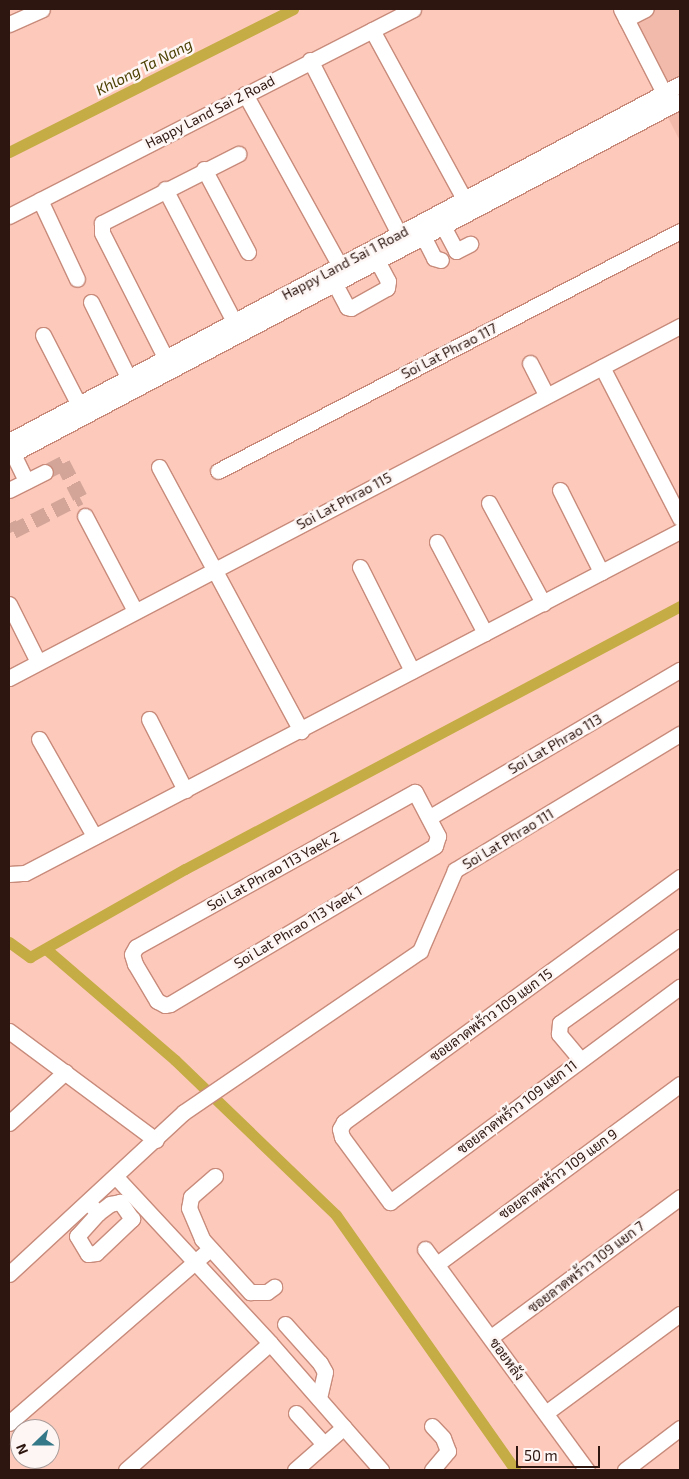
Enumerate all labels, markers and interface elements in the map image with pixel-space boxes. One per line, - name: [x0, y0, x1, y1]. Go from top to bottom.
- water label: Khlong Ta Nang: [92, 35, 196, 99]
- street label: Happy Land Sai 2 Road: [142, 72, 278, 152]
- street label: Happy Land Sai 1 Road: [279, 222, 411, 304]
- street label: Soi Lat Phrao 117: [398, 320, 500, 382]
- street label: Soi Lat Phrao 115: [294, 469, 394, 533]
- street label: Soi Lat Phrao 113: [505, 710, 605, 778]
- street label: Soi Lat Phrao 111: [459, 805, 557, 873]
- street label: Soi Lat Phrao 113 Yaek 2: [204, 828, 342, 914]
- street label: Soi Lat Phrao 113 Yaek 1: [231, 882, 365, 972]
- street label: ซอยลาดพร้าว 109 แยก 15: [426, 965, 556, 1065]
- street label: ซอยลาดพร้าว 109 แยก 11: [454, 1056, 580, 1158]
- street label: ซอยลาดพร้าว 109 แยก 9: [495, 1125, 621, 1223]
- street label: ซอยลาดพร้าว 109 แยก 7: [524, 1218, 648, 1316]
- street label: ซอยหลัง: [486, 1335, 528, 1383]
- north arrow: [10, 1419, 60, 1469]
- scale bar: [519, 1436, 603, 1468]
- text: N: [12, 1442, 31, 1457]
- text: 50 m: [524, 1446, 558, 1464]

